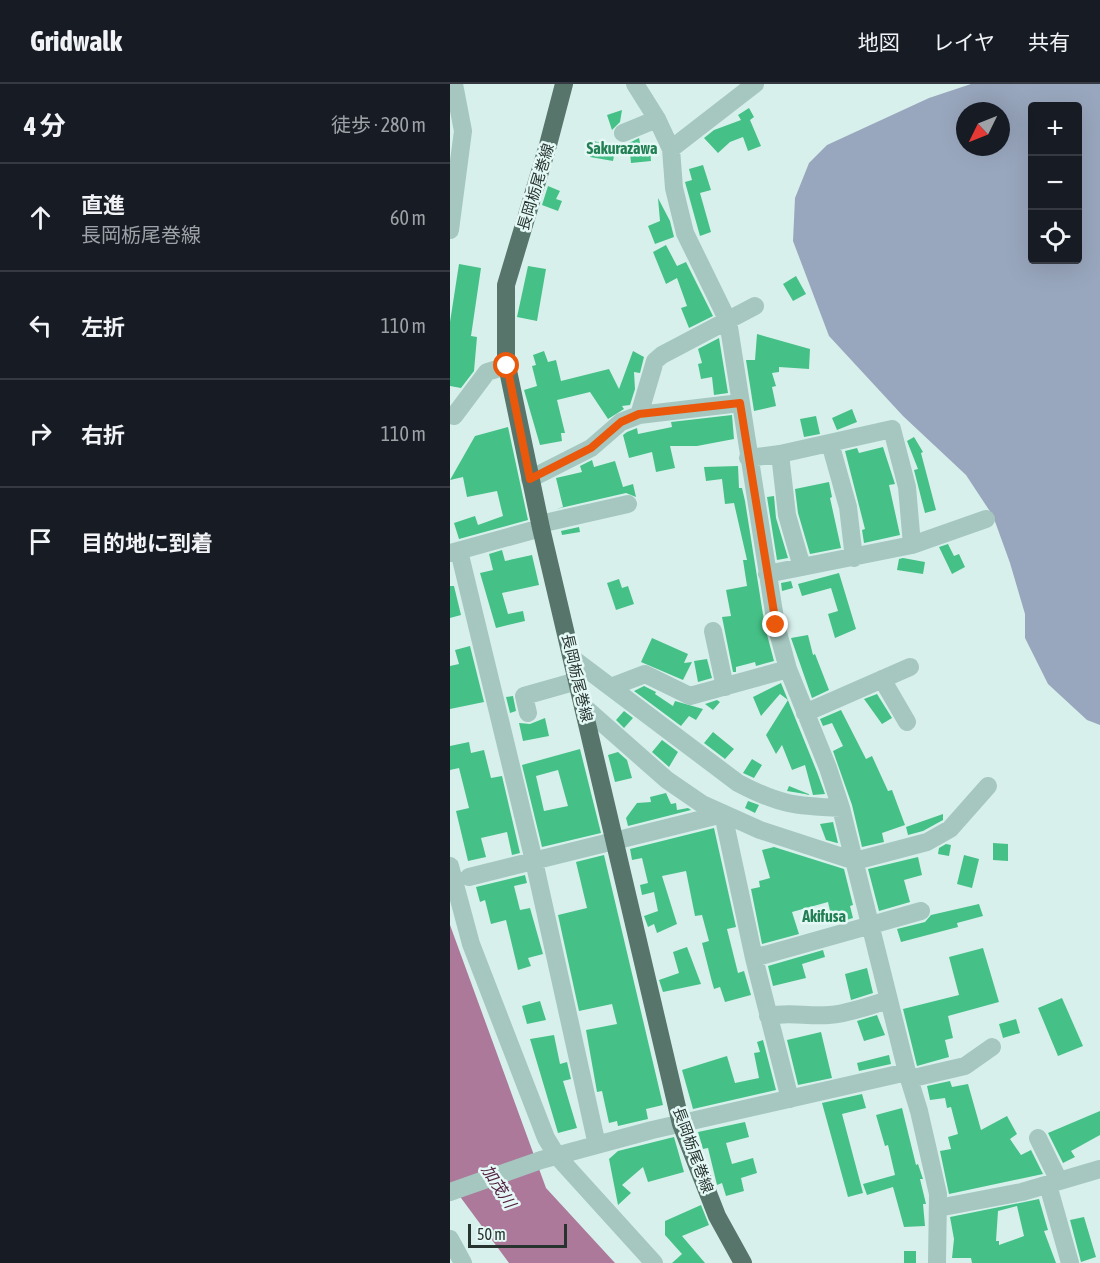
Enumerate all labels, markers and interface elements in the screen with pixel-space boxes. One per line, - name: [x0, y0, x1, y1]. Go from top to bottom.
- text: Gridwalk: [30, 25, 122, 57]
- text: 地図: [858, 30, 900, 54]
- text: レイヤ: [933, 30, 995, 54]
- text: 共有: [1028, 30, 1070, 54]
- north arrow: [956, 102, 1010, 156]
- map controls: [1028, 102, 1082, 264]
- button: +: [1028, 102, 1082, 156]
- text: 4 分: [24, 111, 66, 141]
- text: 徒歩 · 280 m: [331, 113, 426, 136]
- district label: Sakurazawa: [587, 139, 657, 157]
- street label: 長岡栃尾巻線: [514, 141, 557, 232]
- button: −: [1028, 156, 1082, 210]
- text: 直進: [81, 192, 125, 218]
- icon: ahead: [24, 201, 57, 234]
- text: 60 m: [390, 206, 426, 229]
- button: locate: [1028, 210, 1082, 264]
- text: 長岡栃尾巻線: [81, 223, 201, 246]
- icon: left: [24, 309, 57, 342]
- text: 左折: [81, 314, 125, 340]
- text: 110 m: [381, 314, 426, 337]
- route start: [493, 352, 519, 378]
- icon: right: [24, 417, 57, 450]
- text: 右折: [81, 422, 125, 448]
- text: 110 m: [381, 422, 426, 445]
- icon: arrive: [24, 525, 57, 558]
- text: 目的地に到着: [81, 530, 213, 556]
- route end: [762, 611, 788, 637]
- street label: 長岡栃尾巻線: [559, 632, 596, 724]
- district label: Akifusa: [801, 907, 846, 925]
- street label: 長岡栃尾巻線: [670, 1105, 717, 1195]
- water label: 加茂川: [478, 1161, 521, 1213]
- scale bar: [468, 1221, 567, 1248]
- text: 50 m: [477, 1225, 506, 1243]

